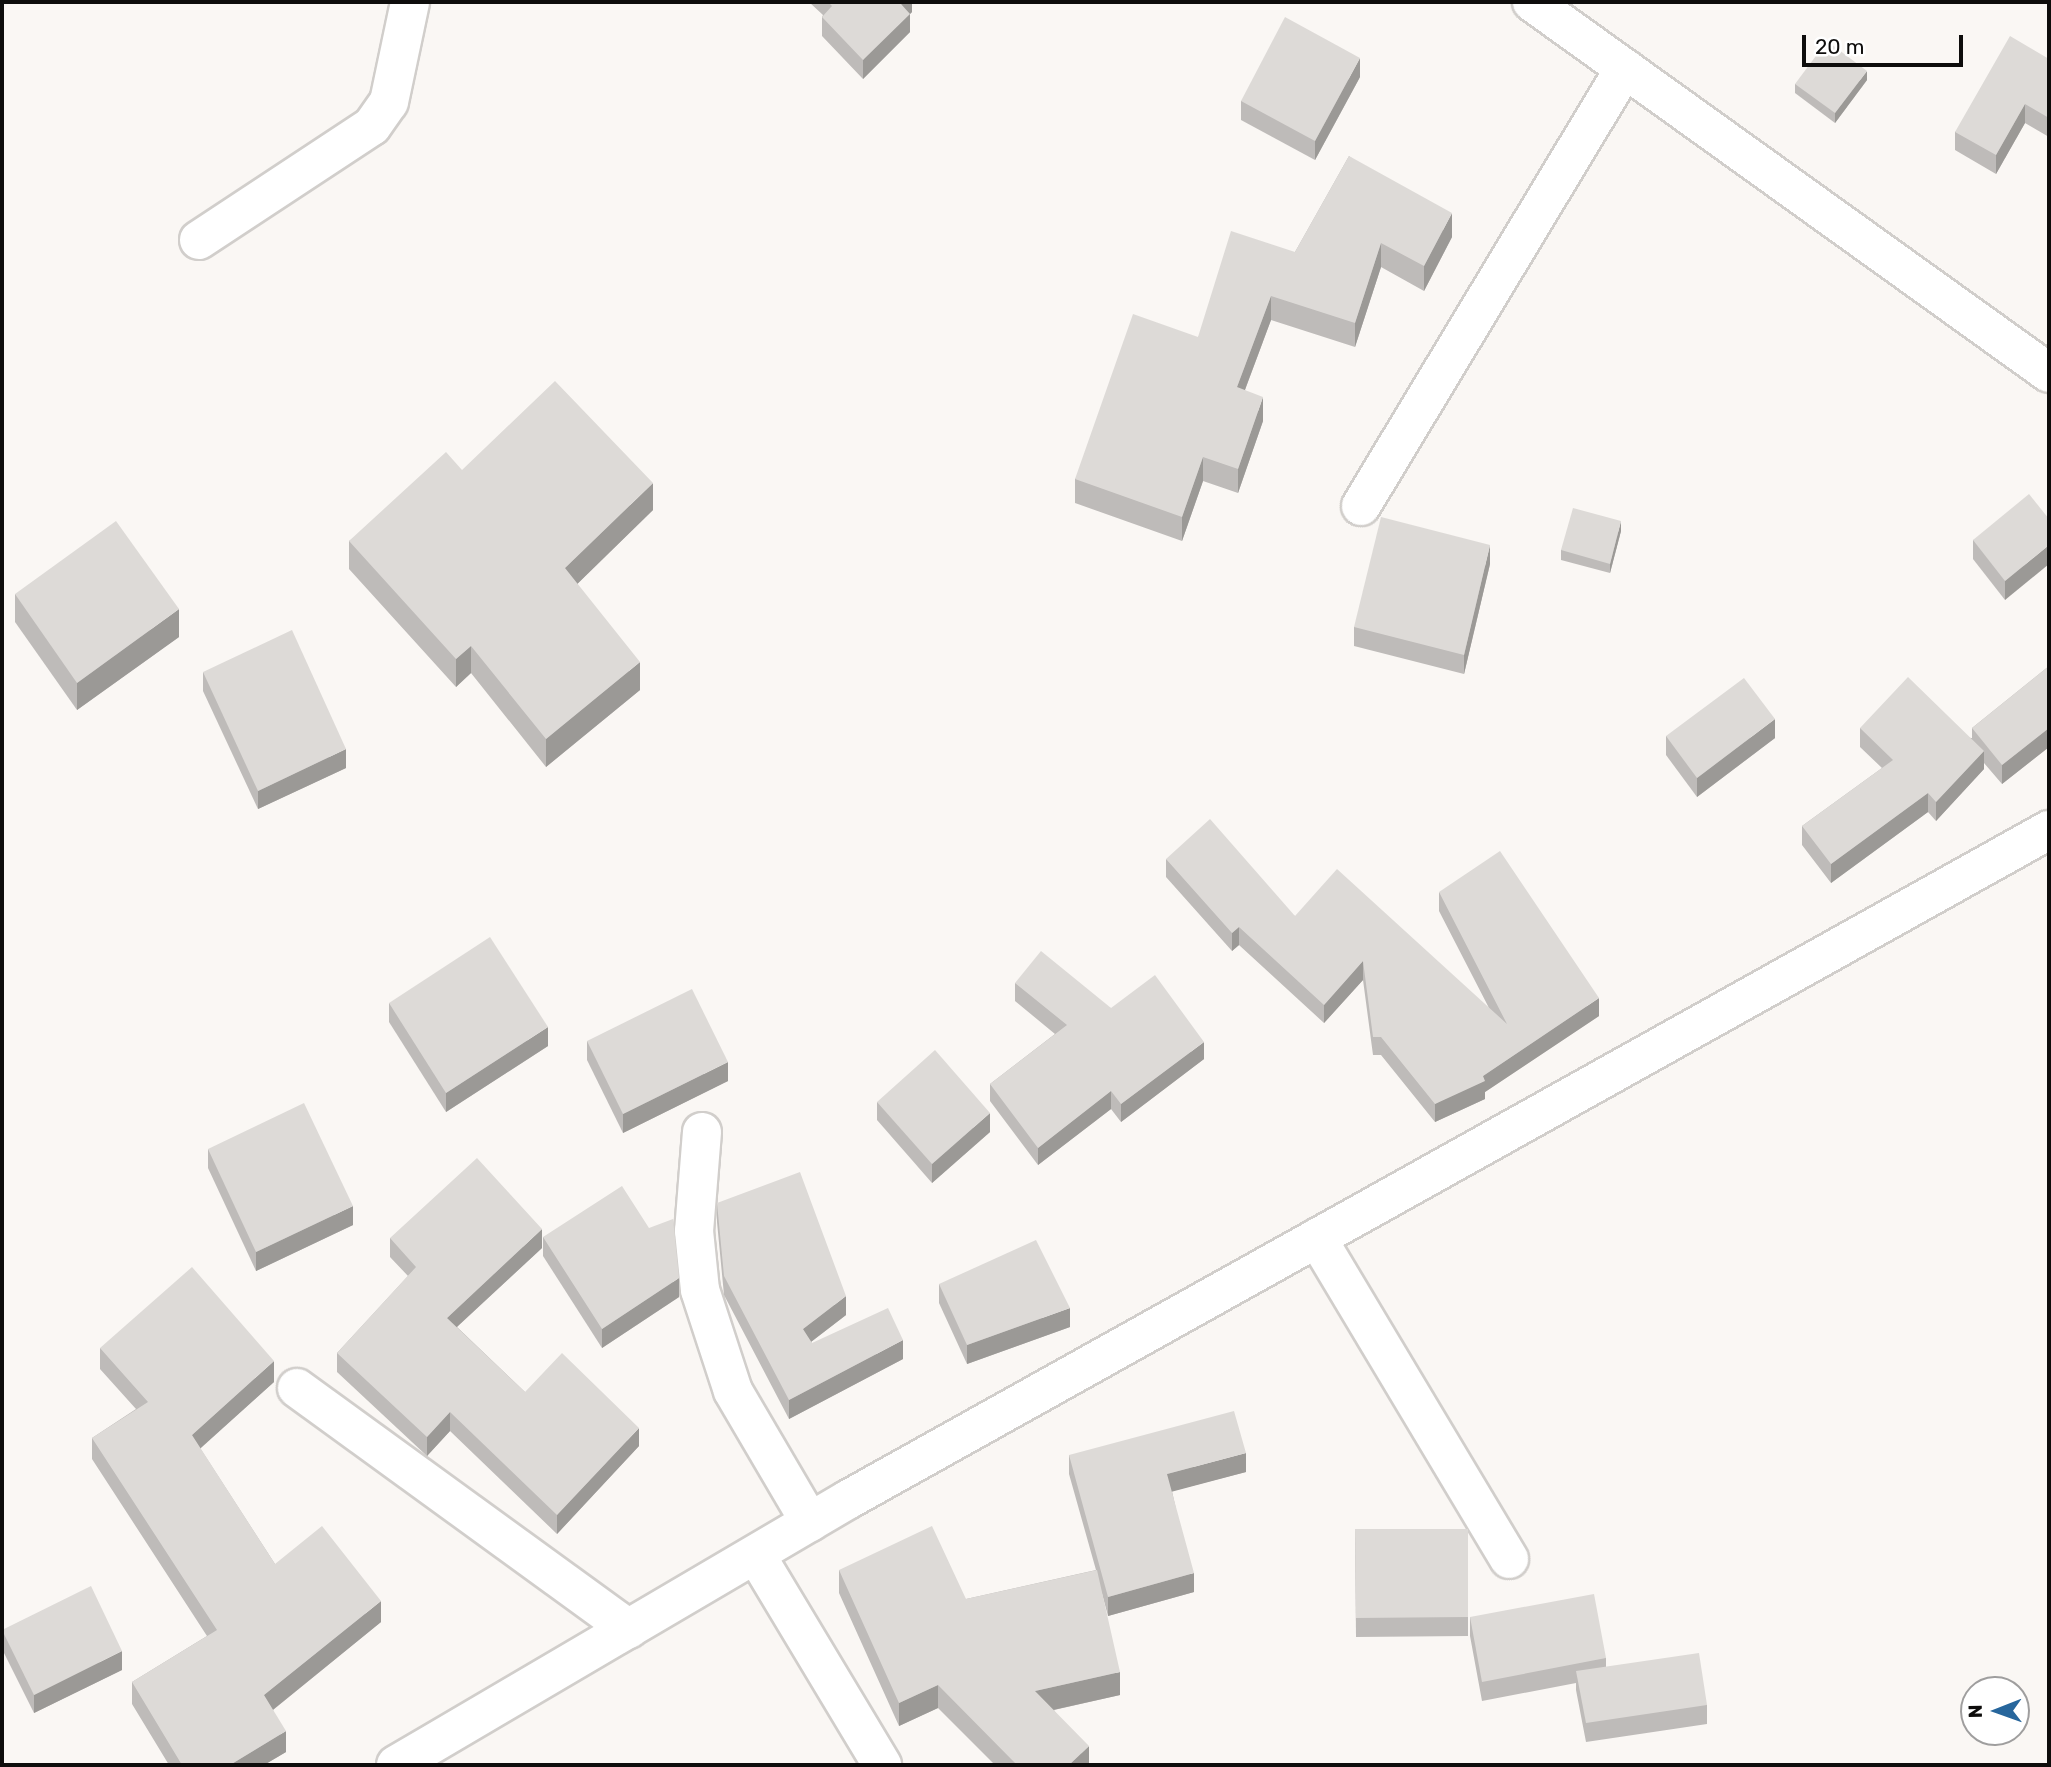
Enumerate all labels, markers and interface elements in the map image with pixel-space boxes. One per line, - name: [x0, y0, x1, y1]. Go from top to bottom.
- scale bar: [1806, 21, 1967, 65]
- text: 20 m: [1815, 34, 1864, 59]
- north arrow: [1960, 1676, 2030, 1746]
- text: N: [1964, 1704, 1987, 1718]

